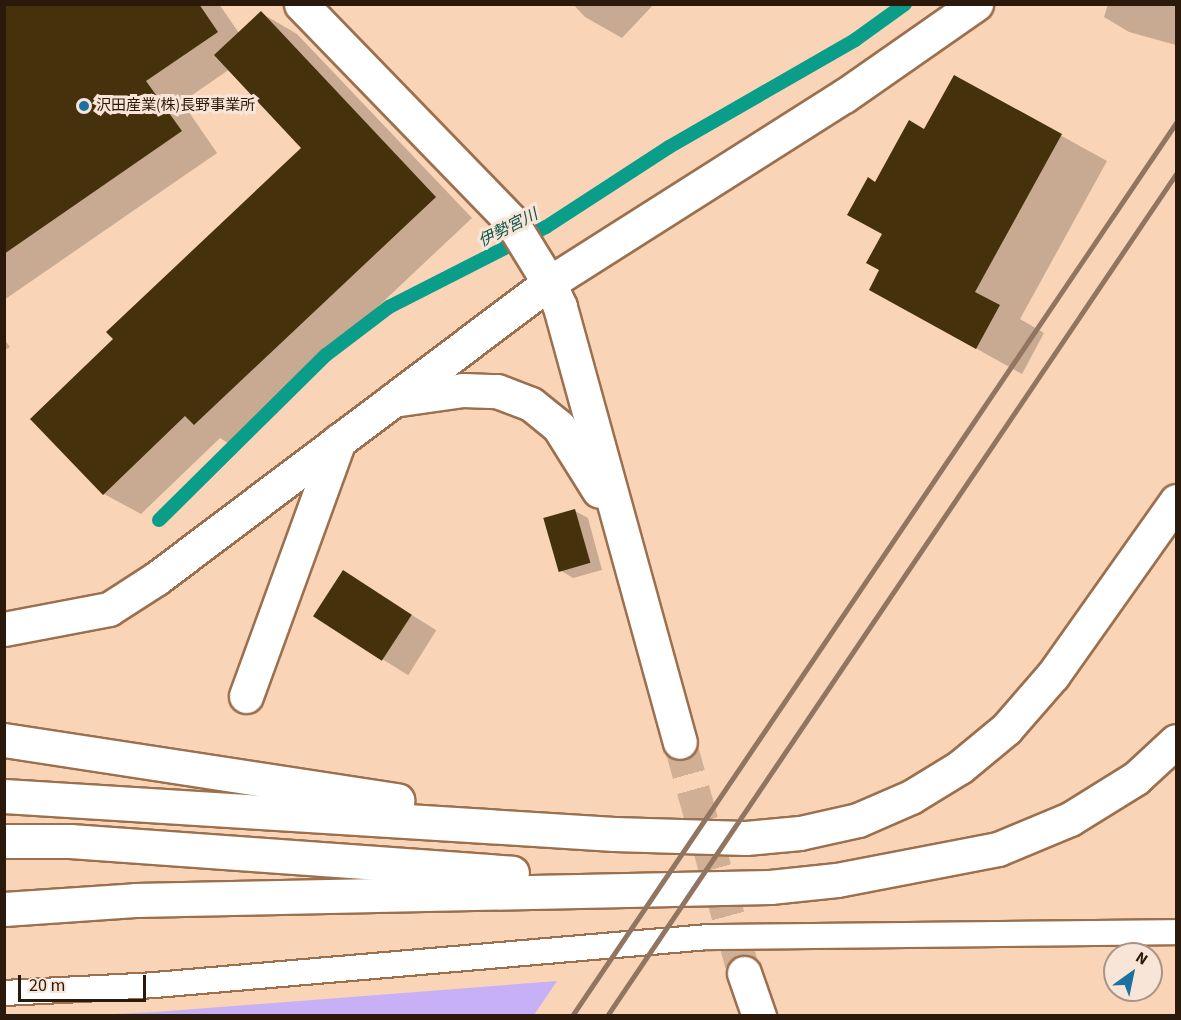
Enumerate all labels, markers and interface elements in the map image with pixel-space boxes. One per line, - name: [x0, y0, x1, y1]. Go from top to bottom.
- place label: 沢田産業(株)長野事業所: [96, 97, 255, 115]
- marker: 沢田産業(株)長野事業所: [77, 99, 91, 113]
- water label: 伊勢宮川: [475, 205, 541, 251]
- north arrow: [1103, 942, 1163, 1002]
- text: N: [1131, 946, 1152, 971]
- scale bar: [21, 963, 148, 1001]
- text: 20 m: [29, 973, 65, 998]

